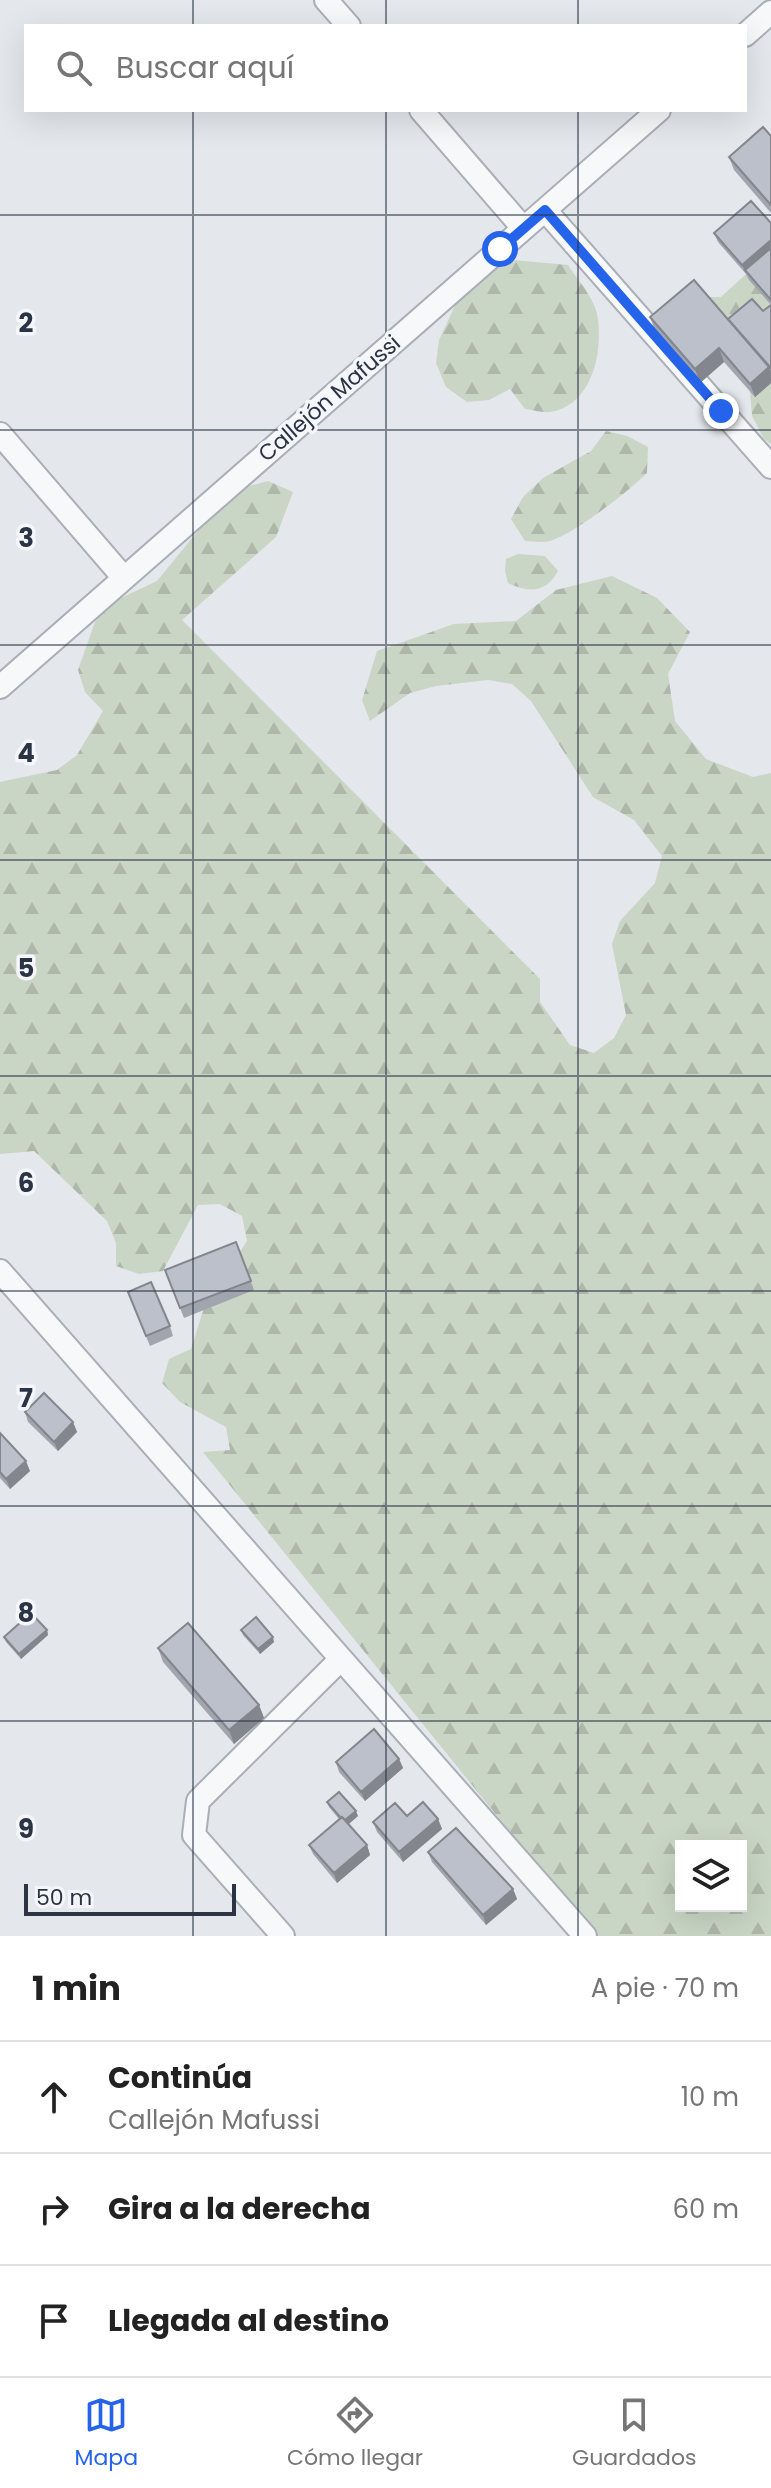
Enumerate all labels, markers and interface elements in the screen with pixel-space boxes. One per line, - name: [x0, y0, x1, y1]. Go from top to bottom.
- search box: [24, 24, 747, 112]
- icon: search: [52, 46, 96, 90]
- text: Buscar aquí: [116, 46, 294, 89]
- route start: [482, 231, 518, 267]
- text: 2: [19, 305, 34, 341]
- street label: Callejón Mafussi: [251, 328, 407, 469]
- route end: [703, 393, 739, 429]
- text: 3: [18, 520, 34, 556]
- text: 4: [17, 735, 35, 771]
- text: 5: [18, 950, 34, 986]
- text: 6: [18, 1165, 34, 1201]
- text: 7: [19, 1380, 33, 1416]
- text: 8: [18, 1595, 34, 1631]
- text: 9: [18, 1811, 34, 1847]
- map controls: [675, 1840, 747, 1912]
- button: layers: [675, 1840, 747, 1912]
- scale bar: [24, 1880, 236, 1916]
- text: 50 m: [36, 1882, 92, 1913]
- text: 1 min: [32, 1964, 121, 2012]
- text: A pie · 70 m: [591, 1970, 739, 2006]
- text: Continúa: [108, 2056, 252, 2099]
- icon: ahead: [32, 2075, 76, 2119]
- text: 10 m: [681, 2079, 739, 2115]
- text: Callejón Mafussi: [108, 2102, 320, 2138]
- icon: right: [32, 2187, 76, 2231]
- text: Gira a la derecha: [108, 2187, 371, 2230]
- text: 60 m: [672, 2191, 739, 2227]
- icon: arrive: [32, 2299, 76, 2343]
- text: Llegada al destino: [108, 2299, 389, 2342]
- tab: Mapa: [74, 2393, 138, 2474]
- tab: Cómo llegar: [287, 2393, 423, 2474]
- tab: Guardados: [572, 2393, 697, 2474]

